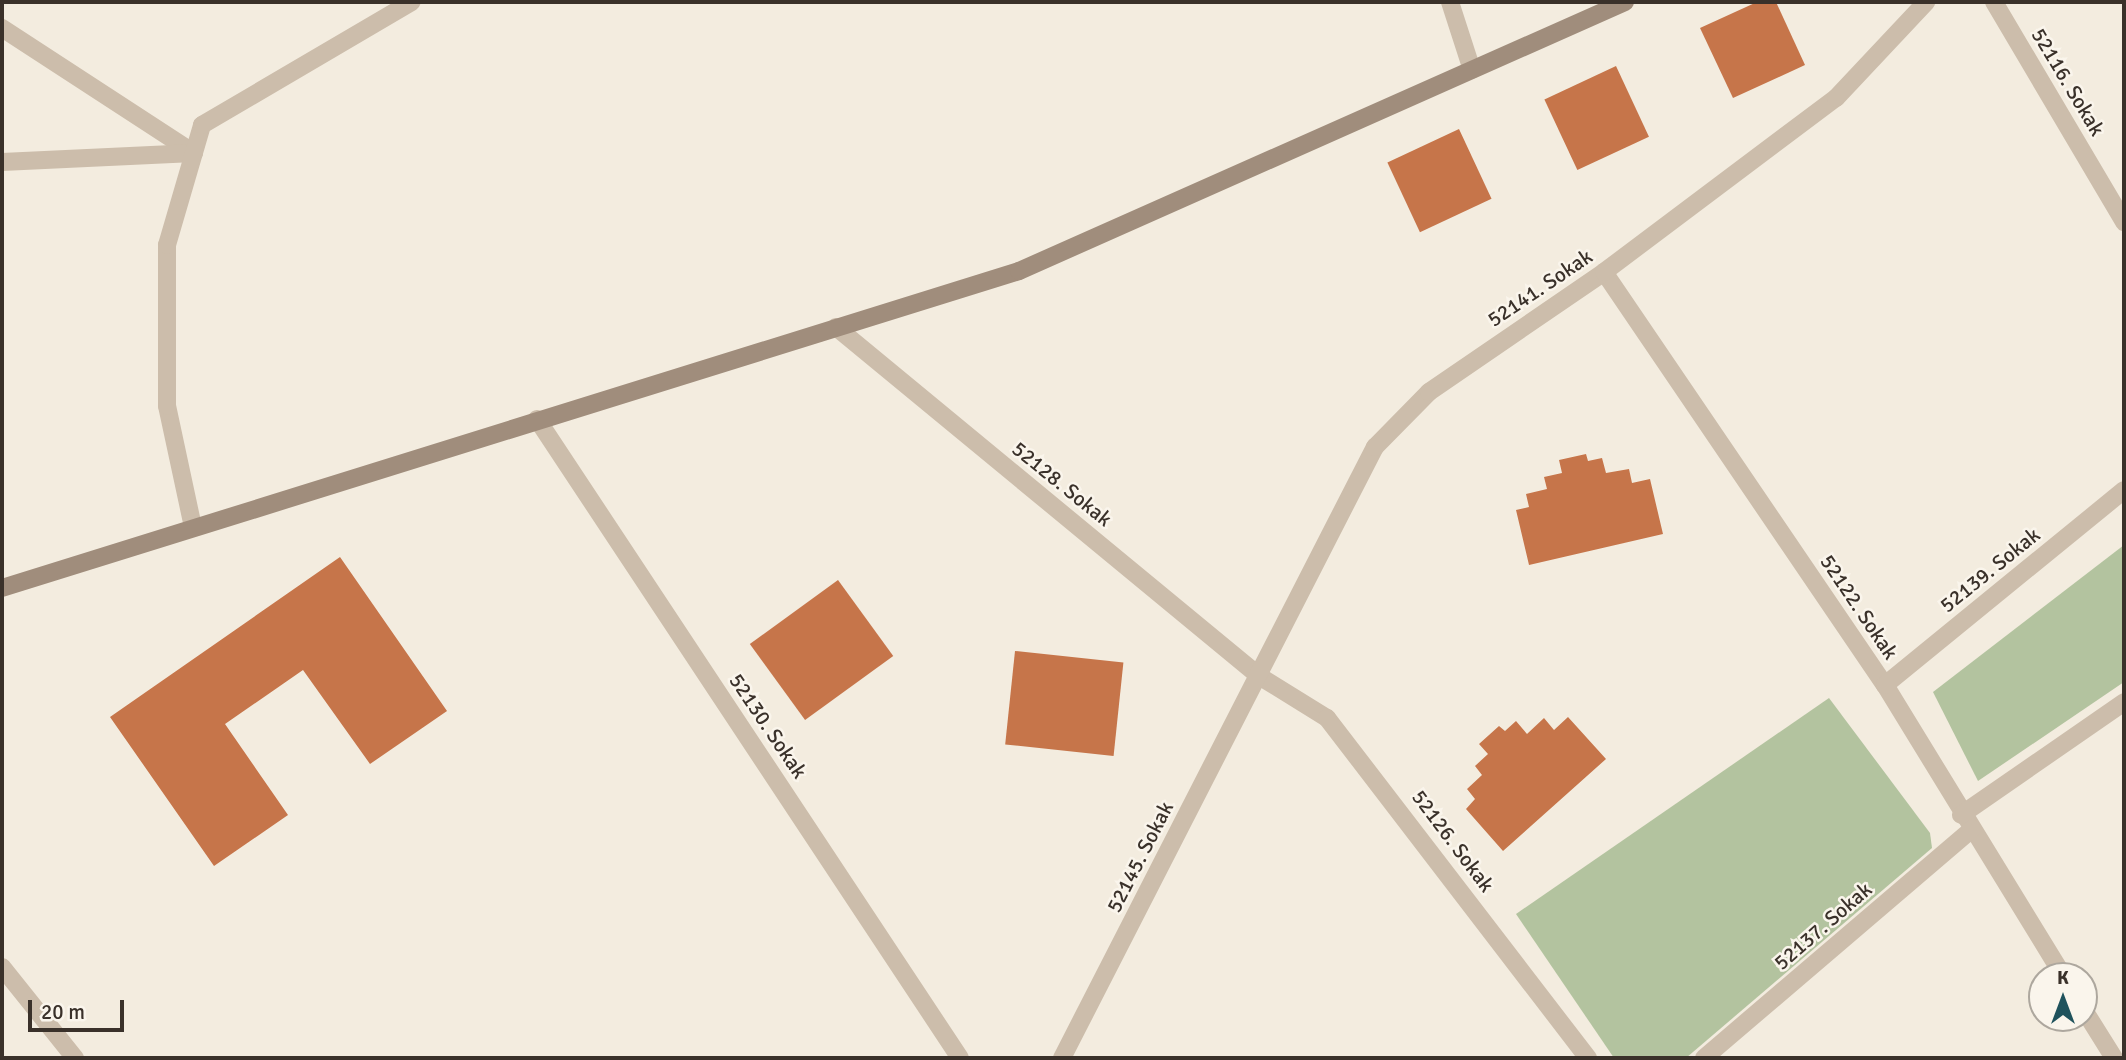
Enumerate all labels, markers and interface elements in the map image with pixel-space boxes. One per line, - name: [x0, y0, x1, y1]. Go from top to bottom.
- street label: 52116. Sokak: [2026, 24, 2110, 140]
- street label: 52141. Sokak: [1483, 244, 1597, 332]
- street label: 52128. Sokak: [1007, 436, 1117, 532]
- street label: 52139. Sokak: [1935, 522, 2045, 618]
- street label: 52122. Sokak: [1815, 550, 1903, 664]
- street label: 52130. Sokak: [724, 669, 812, 783]
- street label: 52126. Sokak: [1406, 785, 1500, 897]
- street label: 52145. Sokak: [1101, 797, 1179, 917]
- street label: 52137. Sokak: [1769, 877, 1877, 975]
- north arrow: [2028, 962, 2098, 1032]
- text: K: [2057, 966, 2069, 990]
- scale bar: [32, 986, 128, 1030]
- text: 20 m: [41, 999, 85, 1025]

